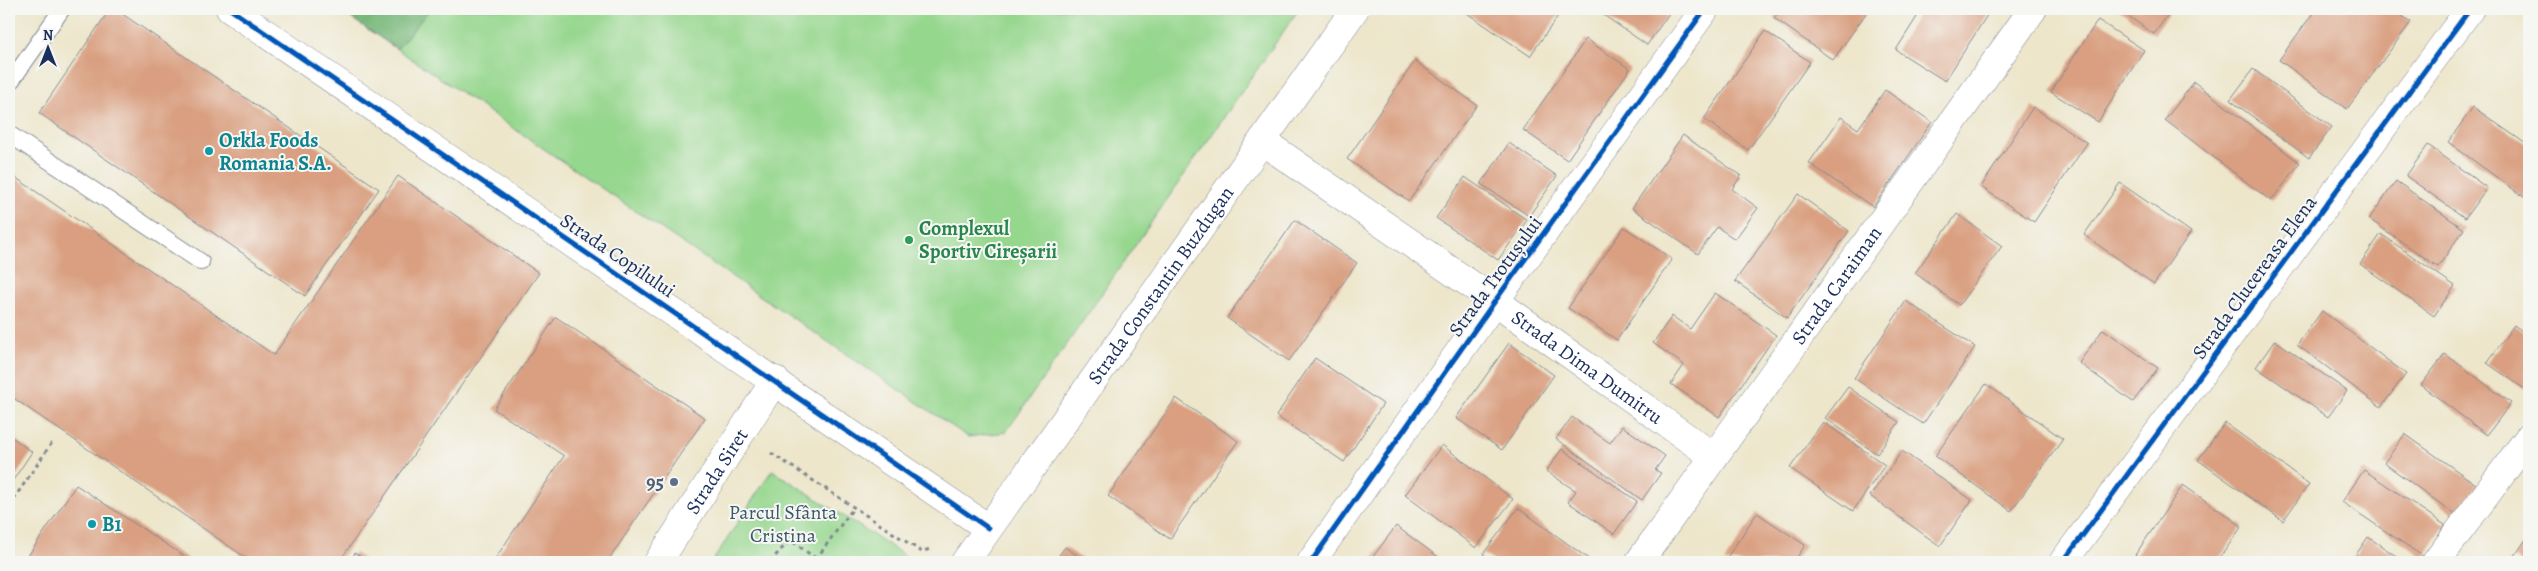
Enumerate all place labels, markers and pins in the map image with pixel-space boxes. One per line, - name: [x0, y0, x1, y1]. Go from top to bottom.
- place label: Orkla Foods Romania S.A.: [219, 127, 332, 177]
- marker: Orkla Foods Romania S.A.: [203, 145, 215, 157]
- place label: Complexul Sportiv Cireșarii: [919, 215, 1057, 265]
- marker: Complexul Sportiv Cireșarii: [903, 234, 915, 246]
- place label: 95: [646, 469, 664, 496]
- marker: 95: [668, 476, 680, 488]
- place label: B1: [102, 511, 122, 538]
- marker: B1: [86, 518, 98, 530]

